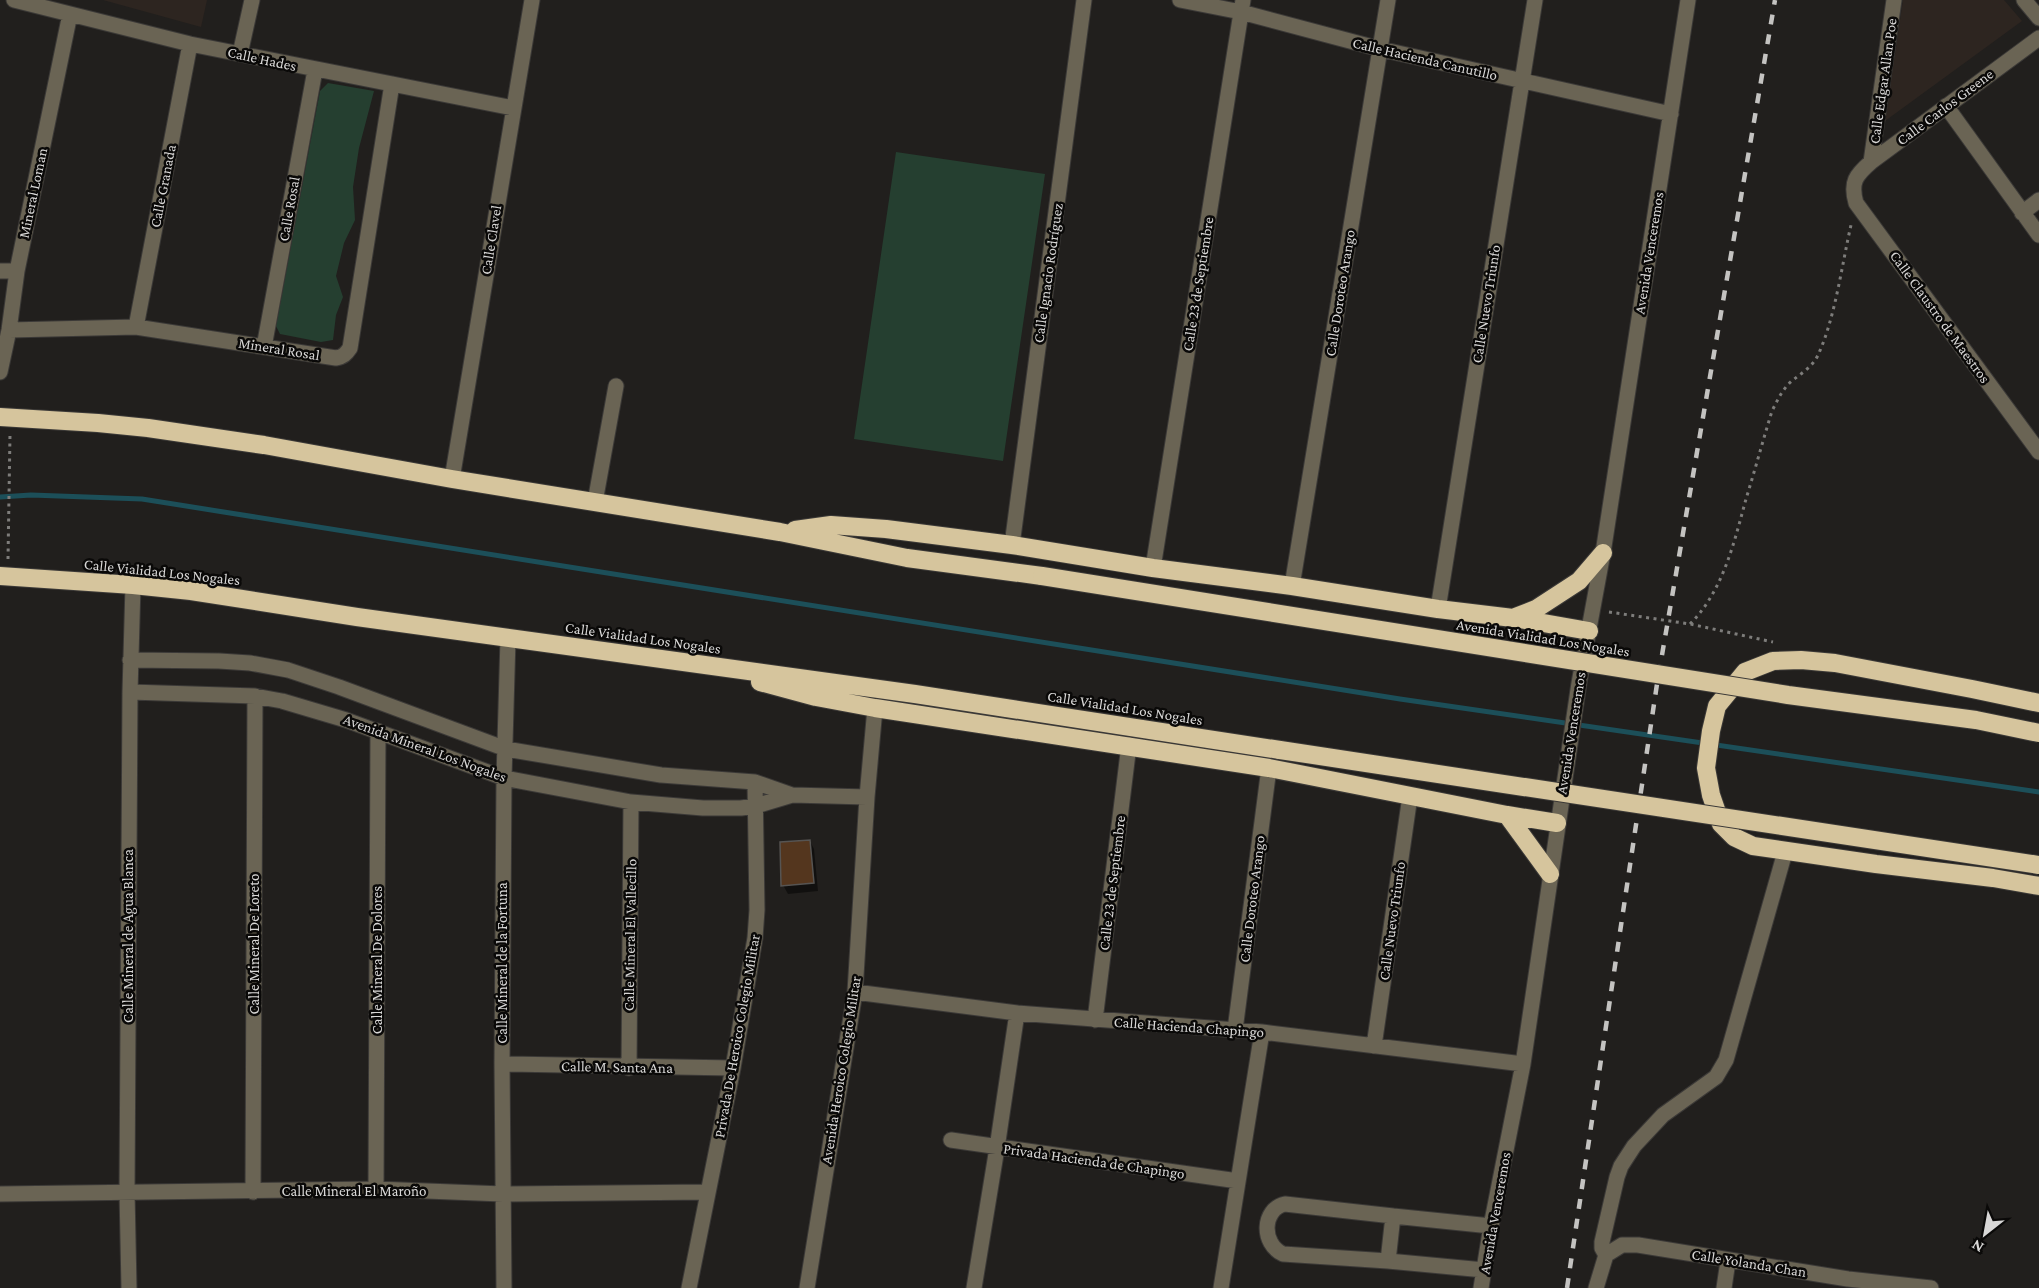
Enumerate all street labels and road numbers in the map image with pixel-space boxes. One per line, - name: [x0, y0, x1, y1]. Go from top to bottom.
- street label: Calle Edgar Allan Poe: [1866, 17, 1901, 145]
- street label: Calle Hacienda Canutillo: [1351, 35, 1499, 83]
- street label: Calle Hades: [226, 44, 298, 74]
- street label: Calle Carlos Greene: [1894, 65, 1997, 148]
- street label: Calle Granada: [147, 143, 179, 229]
- street label: Mineral Loman: [16, 146, 50, 240]
- street label: Calle Rosal: [275, 175, 303, 243]
- street label: Avenida Venceremos: [1631, 191, 1667, 315]
- street label: Calle Ignacio Rodríguez: [1030, 202, 1067, 344]
- street label: Calle Clavel: [478, 204, 504, 276]
- street label: Calle 23 de Septiembre: [1179, 215, 1218, 352]
- street label: Calle Doroteo Arango: [1322, 229, 1359, 358]
- street label: Calle Nuevo Triunfo: [1469, 244, 1503, 364]
- street label: Calle Claustro de Maestros: [1887, 248, 1993, 386]
- street label: Mineral Rosal: [237, 335, 321, 363]
- street label: Calle Vialidad Los Nogales: [83, 556, 241, 589]
- street label: Avenida Vialidad Los Nogales: [1455, 616, 1631, 661]
- street label: Calle Vialidad Los Nogales: [564, 619, 722, 658]
- street label: Avenida Venceremos: [1553, 671, 1589, 795]
- street label: Calle Vialidad Los Nogales: [1046, 688, 1204, 729]
- street label: Avenida Mineral Los Nogales: [341, 711, 509, 786]
- street label: Calle 23 de Septiembre: [1096, 814, 1129, 951]
- street label: Calle Doroteo Arango: [1236, 835, 1269, 964]
- street label: Calle Mineral de Agua Blanca: [120, 849, 137, 1023]
- street label: Calle Mineral El Vallecillo: [621, 859, 639, 1011]
- street label: Calle Nuevo Triunfo: [1376, 861, 1408, 981]
- street label: Calle Mineral De Loreto: [246, 874, 262, 1015]
- street label: Calle Mineral de la Fortuna: [494, 882, 510, 1044]
- street label: Calle Mineral De Dolores: [369, 886, 385, 1034]
- street label: Privada De Heroico Colegio Militar: [711, 932, 764, 1139]
- street label: Avenida Heroico Colegio Militar: [818, 974, 865, 1165]
- street label: Calle Hacienda Chapingo: [1113, 1014, 1265, 1041]
- street label: Calle M. Santa Ana: [561, 1058, 673, 1076]
- street label: Privada Hacienda de Chapingo: [1002, 1140, 1186, 1183]
- street label: Avenida Venceremos: [1476, 1151, 1514, 1275]
- street label: Calle Mineral El Maroño: [281, 1183, 427, 1199]
- street label: Calle Yolanda Chan: [1691, 1246, 1807, 1280]

